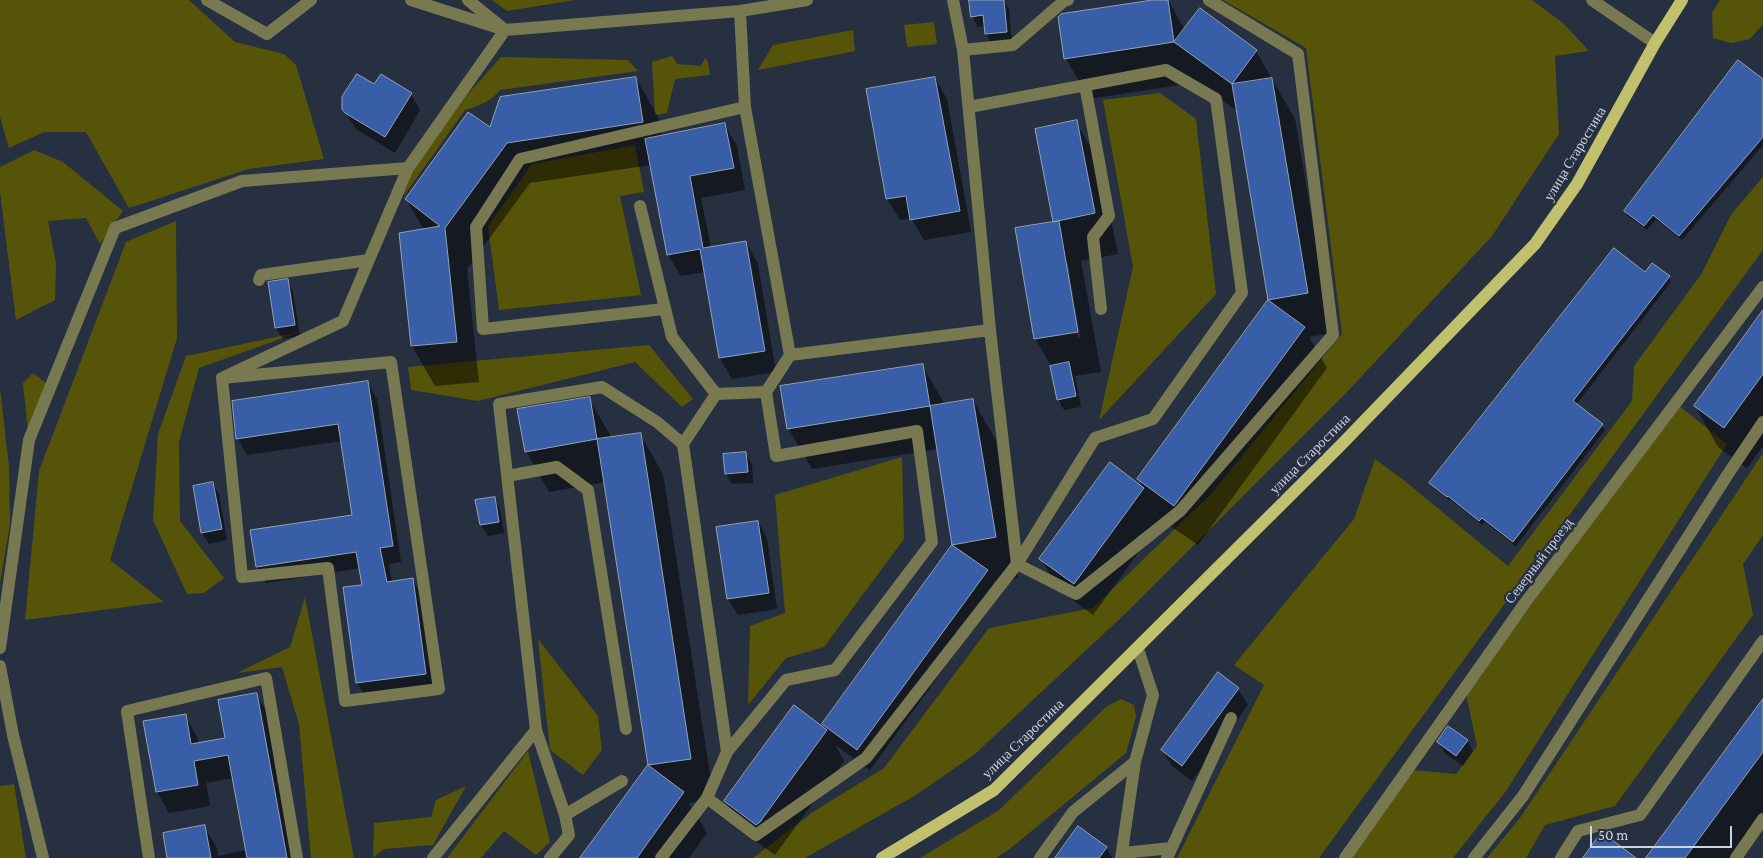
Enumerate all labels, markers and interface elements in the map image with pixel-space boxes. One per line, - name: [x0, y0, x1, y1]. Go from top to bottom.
- street label: улица Старостина: [1540, 104, 1610, 204]
- street label: улица Старостина: [1266, 410, 1354, 498]
- street label: Северный проезд: [1501, 515, 1577, 607]
- street label: улица Старостина: [979, 696, 1067, 782]
- scale bar: [1593, 816, 1736, 848]
- text: 50 m: [1598, 827, 1628, 843]

